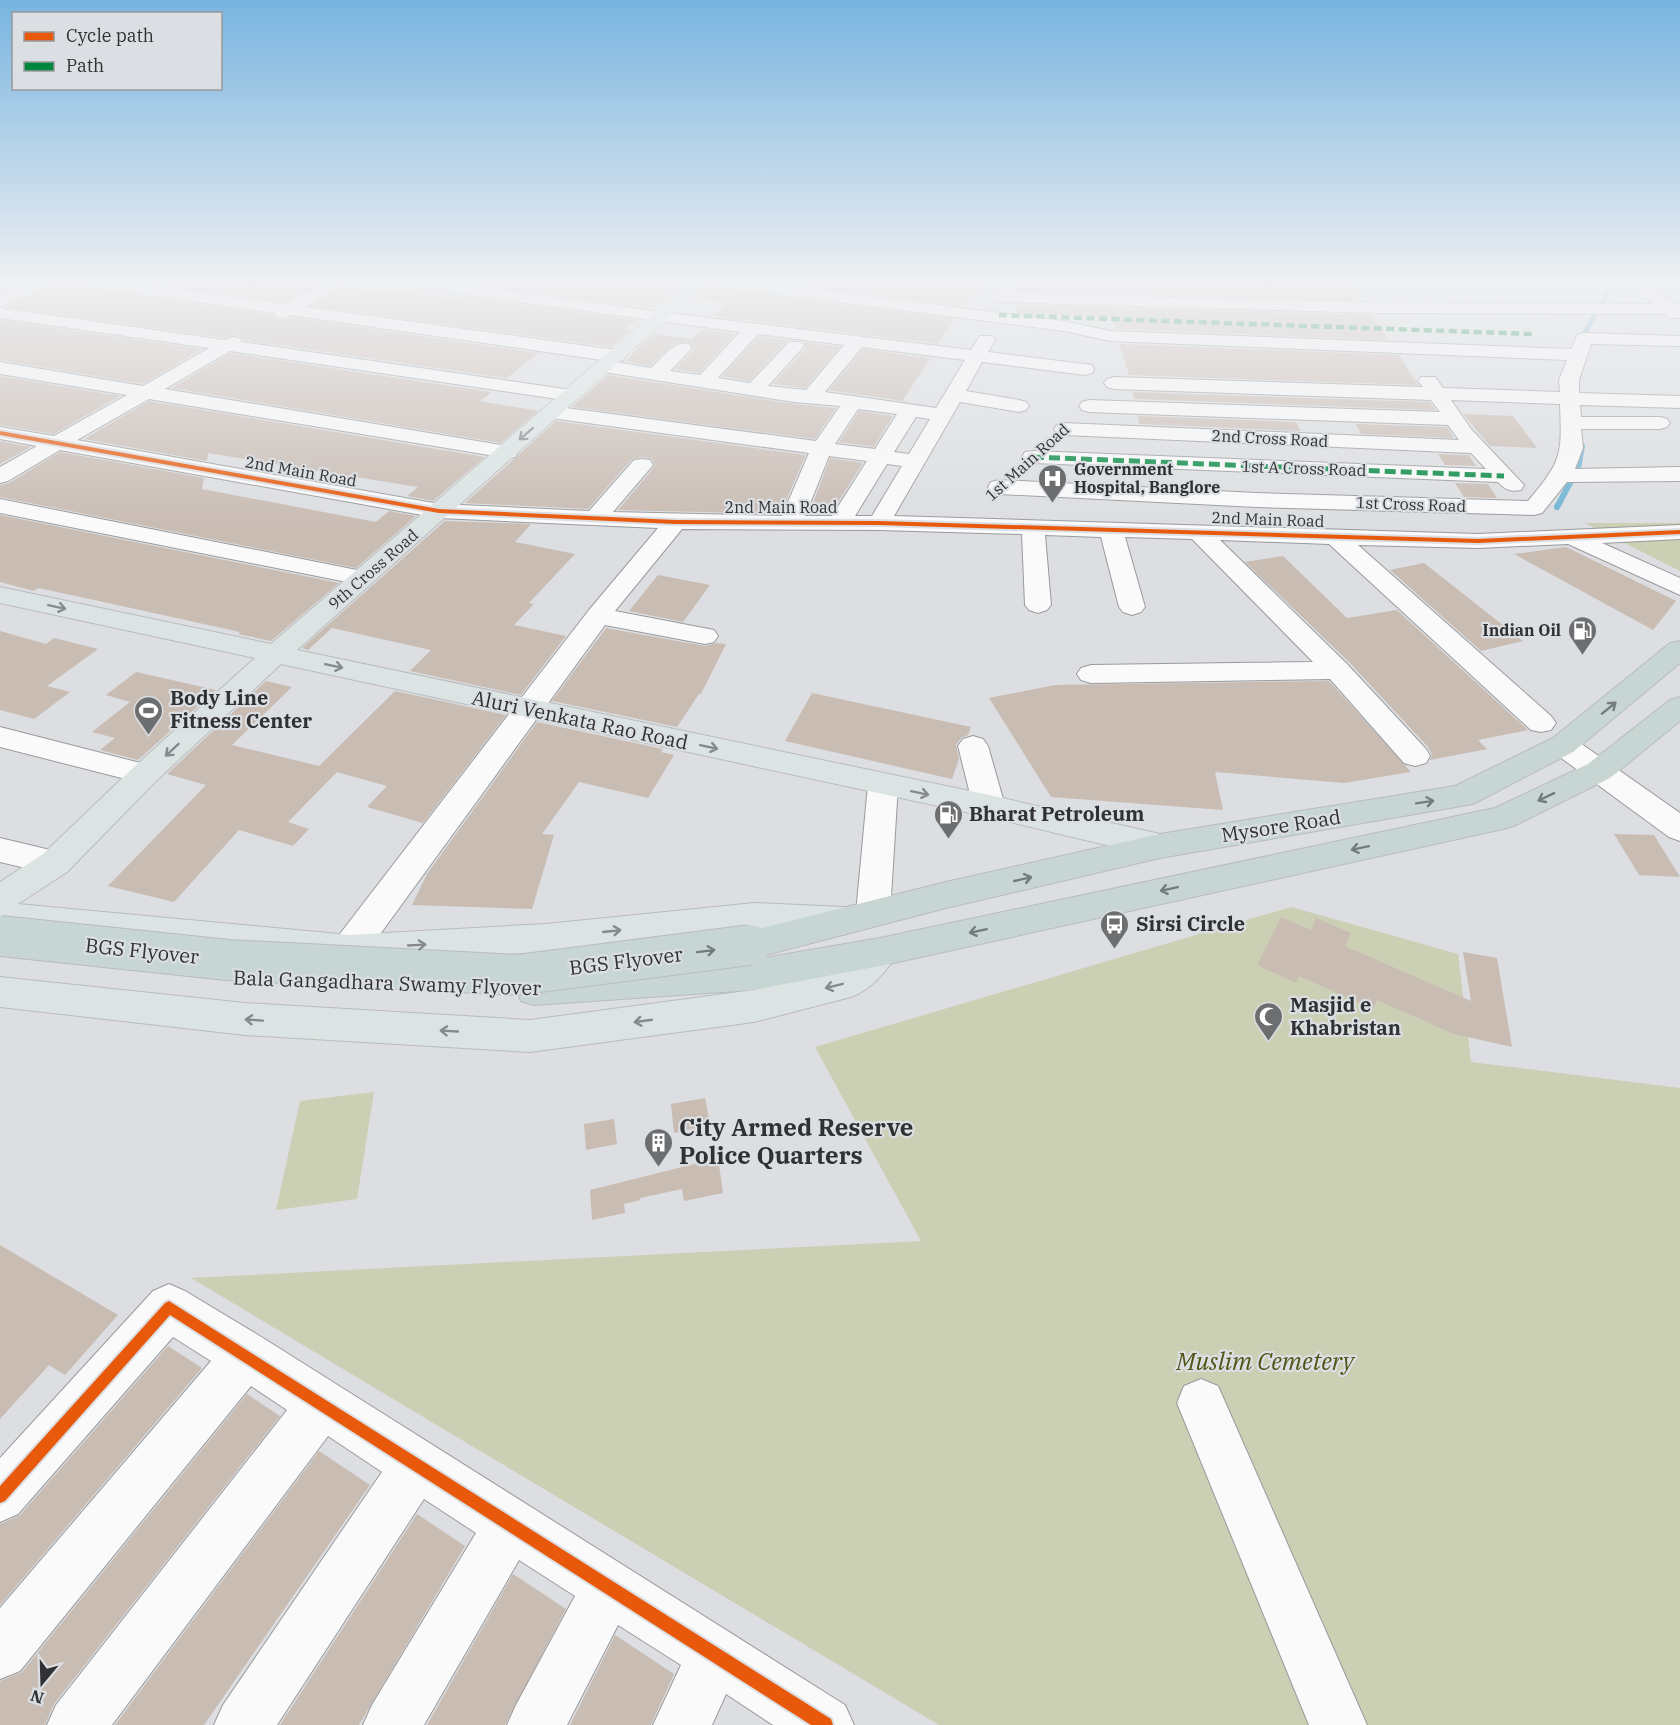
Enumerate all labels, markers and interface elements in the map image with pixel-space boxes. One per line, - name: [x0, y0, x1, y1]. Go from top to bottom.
- legend: [12, 12, 222, 90]
- text: Cycle path: [66, 24, 154, 47]
- text: Path: [66, 54, 104, 77]
- street label: 1st Main Road: [981, 419, 1073, 505]
- street label: 2nd Cross Road: [1211, 425, 1329, 451]
- one-way arrow: [518, 428, 534, 441]
- street label: 2nd Main Road: [244, 451, 359, 491]
- street label: 1st A Cross Road: [1241, 456, 1367, 480]
- place label: Government Hospital, Banglore: [1074, 459, 1220, 497]
- hospital icon: Government Hospital, Banglore: [1037, 462, 1069, 504]
- street label: 1st Cross Road: [1356, 492, 1467, 516]
- street label: 2nd Main Road: [724, 497, 838, 517]
- street label: 2nd Main Road: [1211, 507, 1325, 531]
- street label: 9th Cross Road: [324, 524, 422, 613]
- one-way arrow: [47, 602, 66, 613]
- fuel station icon: Indian Oil: [1566, 614, 1598, 656]
- place label: Indian Oil: [1483, 620, 1561, 640]
- one-way arrow: [324, 661, 343, 673]
- street label: Aluri Venkata Rao Road: [470, 683, 691, 756]
- place label: Body Line Fitness Center: [170, 684, 312, 734]
- sports icon: Body Line Fitness Center: [133, 694, 165, 736]
- one-way arrow: [1600, 702, 1616, 715]
- one-way arrow: [699, 742, 718, 754]
- one-way arrow: [164, 743, 179, 757]
- one-way arrow: [910, 787, 929, 799]
- one-way arrow: [1538, 791, 1556, 803]
- one-way arrow: [1415, 797, 1435, 808]
- fuel station icon: Bharat Petroleum: [932, 798, 964, 840]
- place label: Bharat Petroleum: [969, 800, 1145, 827]
- street label: Mysore Road: [1219, 803, 1343, 848]
- one-way arrow: [1350, 843, 1370, 854]
- one-way arrow: [1013, 872, 1032, 884]
- one-way arrow: [1160, 884, 1179, 895]
- bus stop icon: Sirsi Circle: [1099, 908, 1131, 950]
- place label: Sirsi Circle: [1136, 910, 1245, 937]
- one-way arrow: [601, 925, 621, 936]
- one-way arrow: [969, 925, 988, 937]
- street label: BGS Flyover: [84, 931, 200, 970]
- one-way arrow: [407, 939, 427, 950]
- street label: BGS Flyover: [568, 940, 684, 981]
- one-way arrow: [696, 945, 716, 956]
- street label: Bala Gangadhara Swamy Flyover: [233, 964, 542, 1001]
- one-way arrow: [825, 981, 844, 993]
- place label: Masjid e Khabristan: [1290, 991, 1401, 1041]
- mosque icon: Masjid e Khabristan: [1253, 1000, 1285, 1042]
- one-way arrow: [245, 1014, 265, 1025]
- one-way arrow: [633, 1015, 653, 1026]
- one-way arrow: [439, 1026, 459, 1037]
- place label: City Armed Reserve Police Quarters: [679, 1111, 913, 1171]
- building icon: City Armed Reserve Police Quarters: [642, 1126, 674, 1168]
- park label: Muslim Cemetery: [1175, 1345, 1356, 1377]
- north arrow: [12, 1653, 72, 1713]
- text: N: [28, 1686, 46, 1709]

